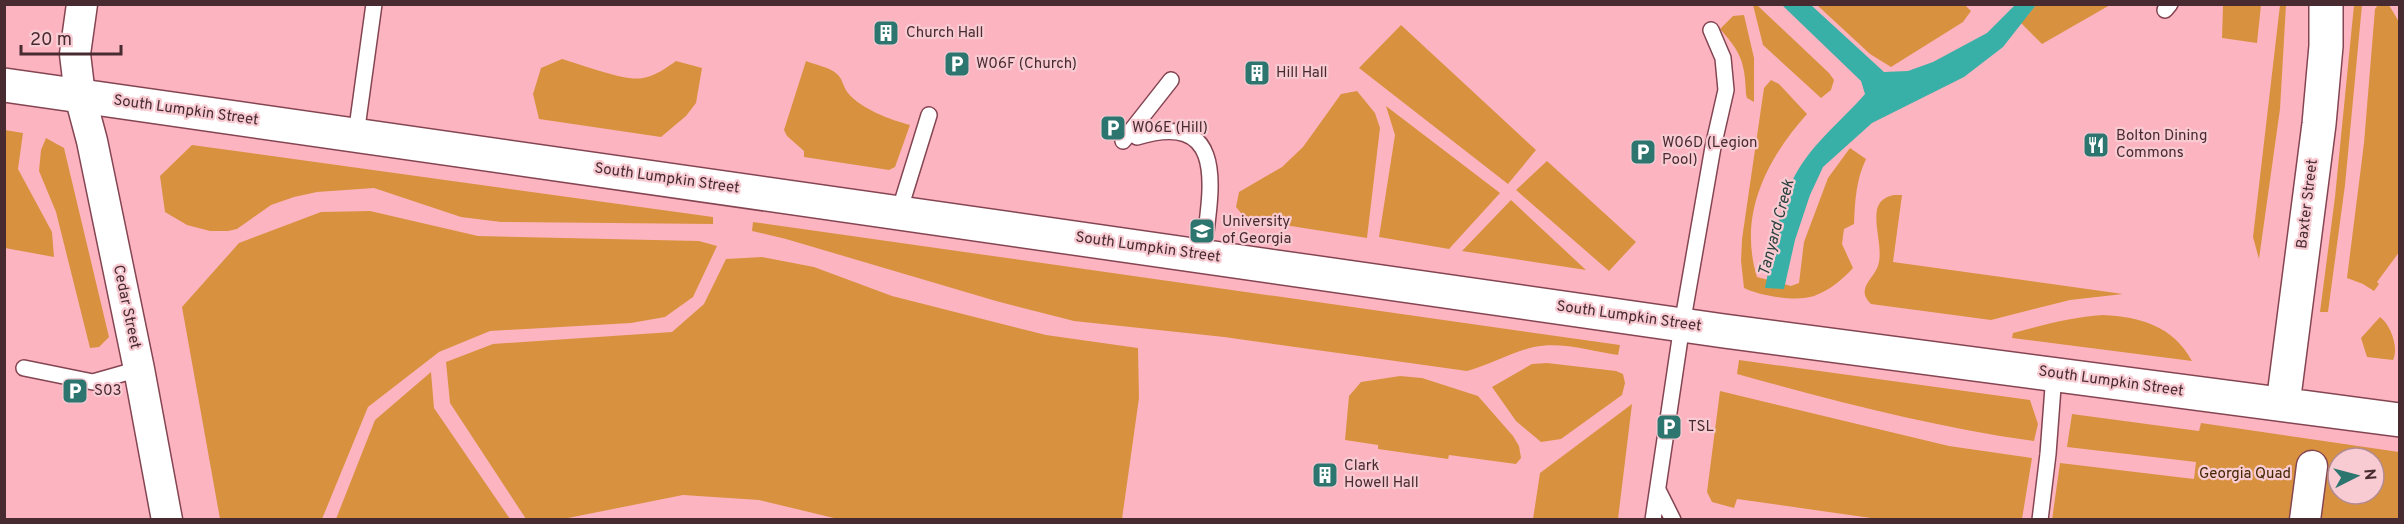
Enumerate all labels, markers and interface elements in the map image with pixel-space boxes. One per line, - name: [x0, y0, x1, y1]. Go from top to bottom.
- scale bar: [21, 18, 122, 56]
- building icon: Church Hall: [871, 18, 901, 48]
- place label: Church Hall: [906, 24, 983, 43]
- text: 20 m: [30, 29, 72, 52]
- parking icon: W06F (Church): [942, 49, 972, 79]
- place label: W06F (Church): [976, 55, 1077, 74]
- building icon: Hill Hall: [1242, 58, 1272, 88]
- place label: Hill Hall: [1276, 64, 1328, 83]
- street label: South Lumpkin Street: [112, 91, 260, 131]
- parking icon: W06E (Hill): [1098, 113, 1128, 143]
- place label: W06E (Hill): [1132, 119, 1208, 138]
- place label: Bolton Dining Commons: [2116, 127, 2207, 163]
- restaurant icon: Bolton Dining Commons: [2081, 130, 2111, 160]
- place label: W06D (Legion Pool): [1662, 134, 1758, 170]
- parking icon: W06D (Legion Pool): [1628, 137, 1658, 167]
- street label: Baxter Street: [2293, 158, 2323, 250]
- street label: South Lumpkin Street: [593, 159, 741, 199]
- water label: Tanyard Creek: [1755, 177, 1800, 278]
- place label: University of Georgia: [1222, 213, 1291, 249]
- school or university icon: University of Georgia: [1187, 216, 1217, 246]
- street label: South Lumpkin Street: [1074, 228, 1222, 268]
- street label: Cedar Street: [108, 263, 144, 351]
- street label: South Lumpkin Street: [1555, 297, 1703, 337]
- street label: South Lumpkin Street: [2037, 362, 2185, 402]
- parking icon: S03: [60, 376, 90, 406]
- place label: S03: [94, 382, 122, 401]
- parking icon: TSL: [1654, 412, 1684, 442]
- place label: TSL: [1688, 418, 1714, 437]
- north arrow: [2326, 446, 2386, 506]
- place label: Clark Howell Hall: [1344, 457, 1419, 493]
- building icon: Clark Howell Hall: [1310, 460, 1340, 490]
- park label: Georgia Quad: [2199, 465, 2291, 484]
- text: N: [2358, 468, 2379, 481]

